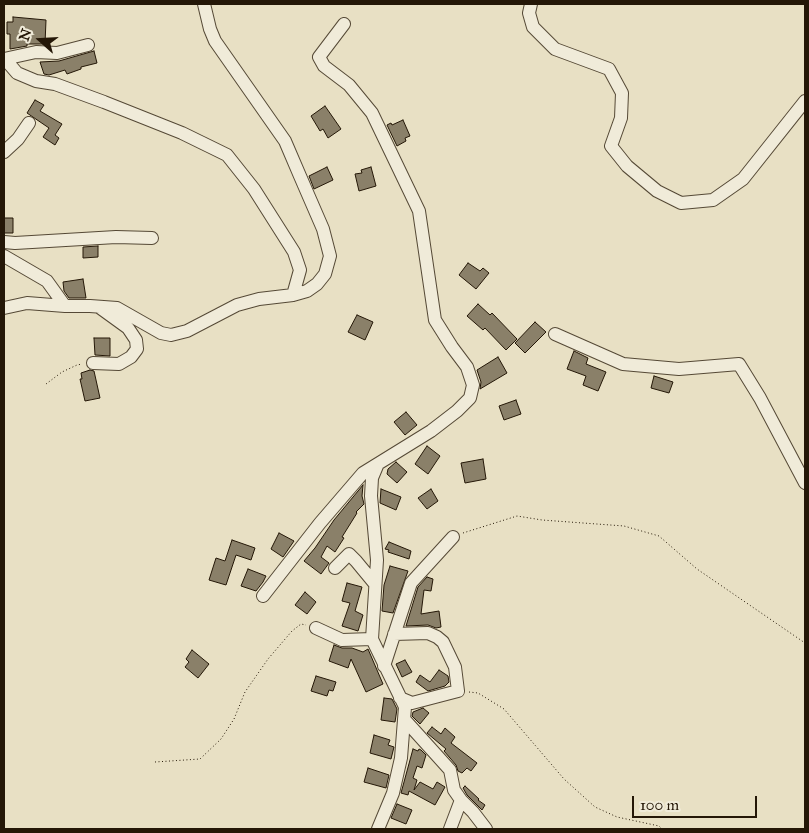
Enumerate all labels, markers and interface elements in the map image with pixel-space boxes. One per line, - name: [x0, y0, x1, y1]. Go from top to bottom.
- north arrow: [15, 15, 65, 65]
- text: N: [15, 27, 35, 43]
- scale bar: [634, 786, 759, 818]
- text: 100 m: [640, 796, 679, 814]

